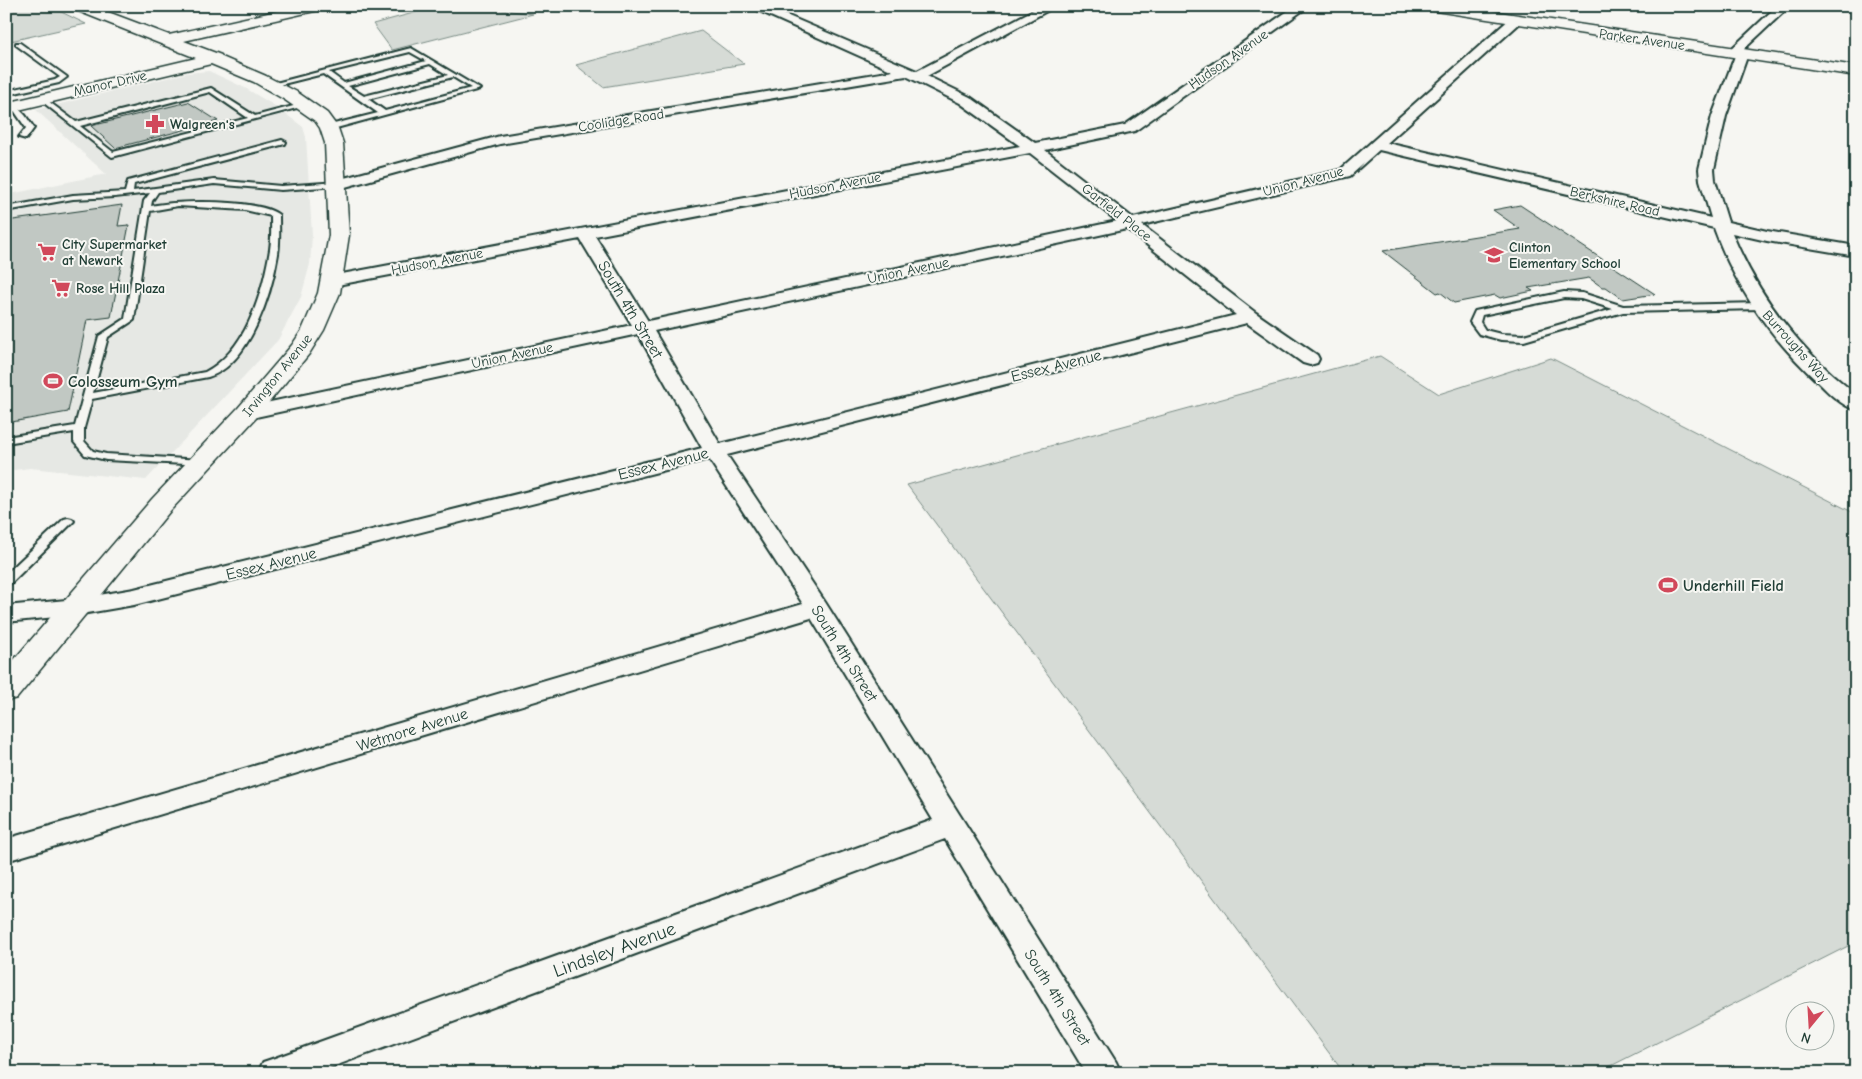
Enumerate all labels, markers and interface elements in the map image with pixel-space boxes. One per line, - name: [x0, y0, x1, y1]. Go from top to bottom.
- street label: Parker Avenue: [1598, 25, 1686, 54]
- street label: Hudson Avenue: [1185, 26, 1271, 93]
- street label: Manor Drive: [72, 67, 148, 100]
- street label: Coolidge Road: [577, 105, 665, 136]
- pharmacy icon: Walgreen's: [144, 113, 166, 135]
- place label: Walgreen's: [170, 116, 235, 133]
- street label: Union Avenue: [1261, 163, 1345, 200]
- street label: Hudson Avenue: [788, 168, 882, 203]
- street label: Garfield Place: [1078, 180, 1155, 245]
- street label: Berkshire Road: [1568, 183, 1661, 220]
- place label: City Supermarket at Newark: [62, 236, 167, 269]
- place label: Clinton Elementary School: [1509, 239, 1621, 272]
- supermarket icon: City Supermarket at Newark: [36, 241, 58, 263]
- street label: Hudson Avenue: [390, 244, 484, 279]
- school or university icon: Clinton Elementary School: [1483, 244, 1505, 266]
- street label: Union Avenue: [866, 254, 950, 287]
- street label: South 4th Street: [594, 258, 666, 362]
- supermarket icon: Rose Hill Plaza: [50, 277, 72, 299]
- place label: Rose Hill Plaza: [76, 280, 165, 297]
- street label: Burroughs Way: [1759, 307, 1833, 387]
- street label: Irvington Avenue: [239, 331, 316, 420]
- street label: Union Avenue: [470, 339, 554, 372]
- street label: Essex Avenue: [1009, 346, 1103, 386]
- sports icon: Colosseum Gym: [42, 370, 64, 392]
- place label: Colosseum Gym: [68, 373, 177, 391]
- street label: Essex Avenue: [616, 444, 710, 484]
- street label: Essex Avenue: [224, 544, 318, 584]
- sports icon: Underhill Field: [1657, 574, 1679, 596]
- place label: Underhill Field: [1683, 577, 1784, 595]
- street label: South 4th Street: [807, 602, 881, 705]
- street label: Wetmore Avenue: [355, 705, 470, 755]
- street label: Lindsley Avenue: [550, 918, 679, 982]
- street label: South 4th Street: [1020, 946, 1094, 1049]
- north arrow: [1784, 1002, 1834, 1052]
- text: N: [1799, 1028, 1813, 1047]

